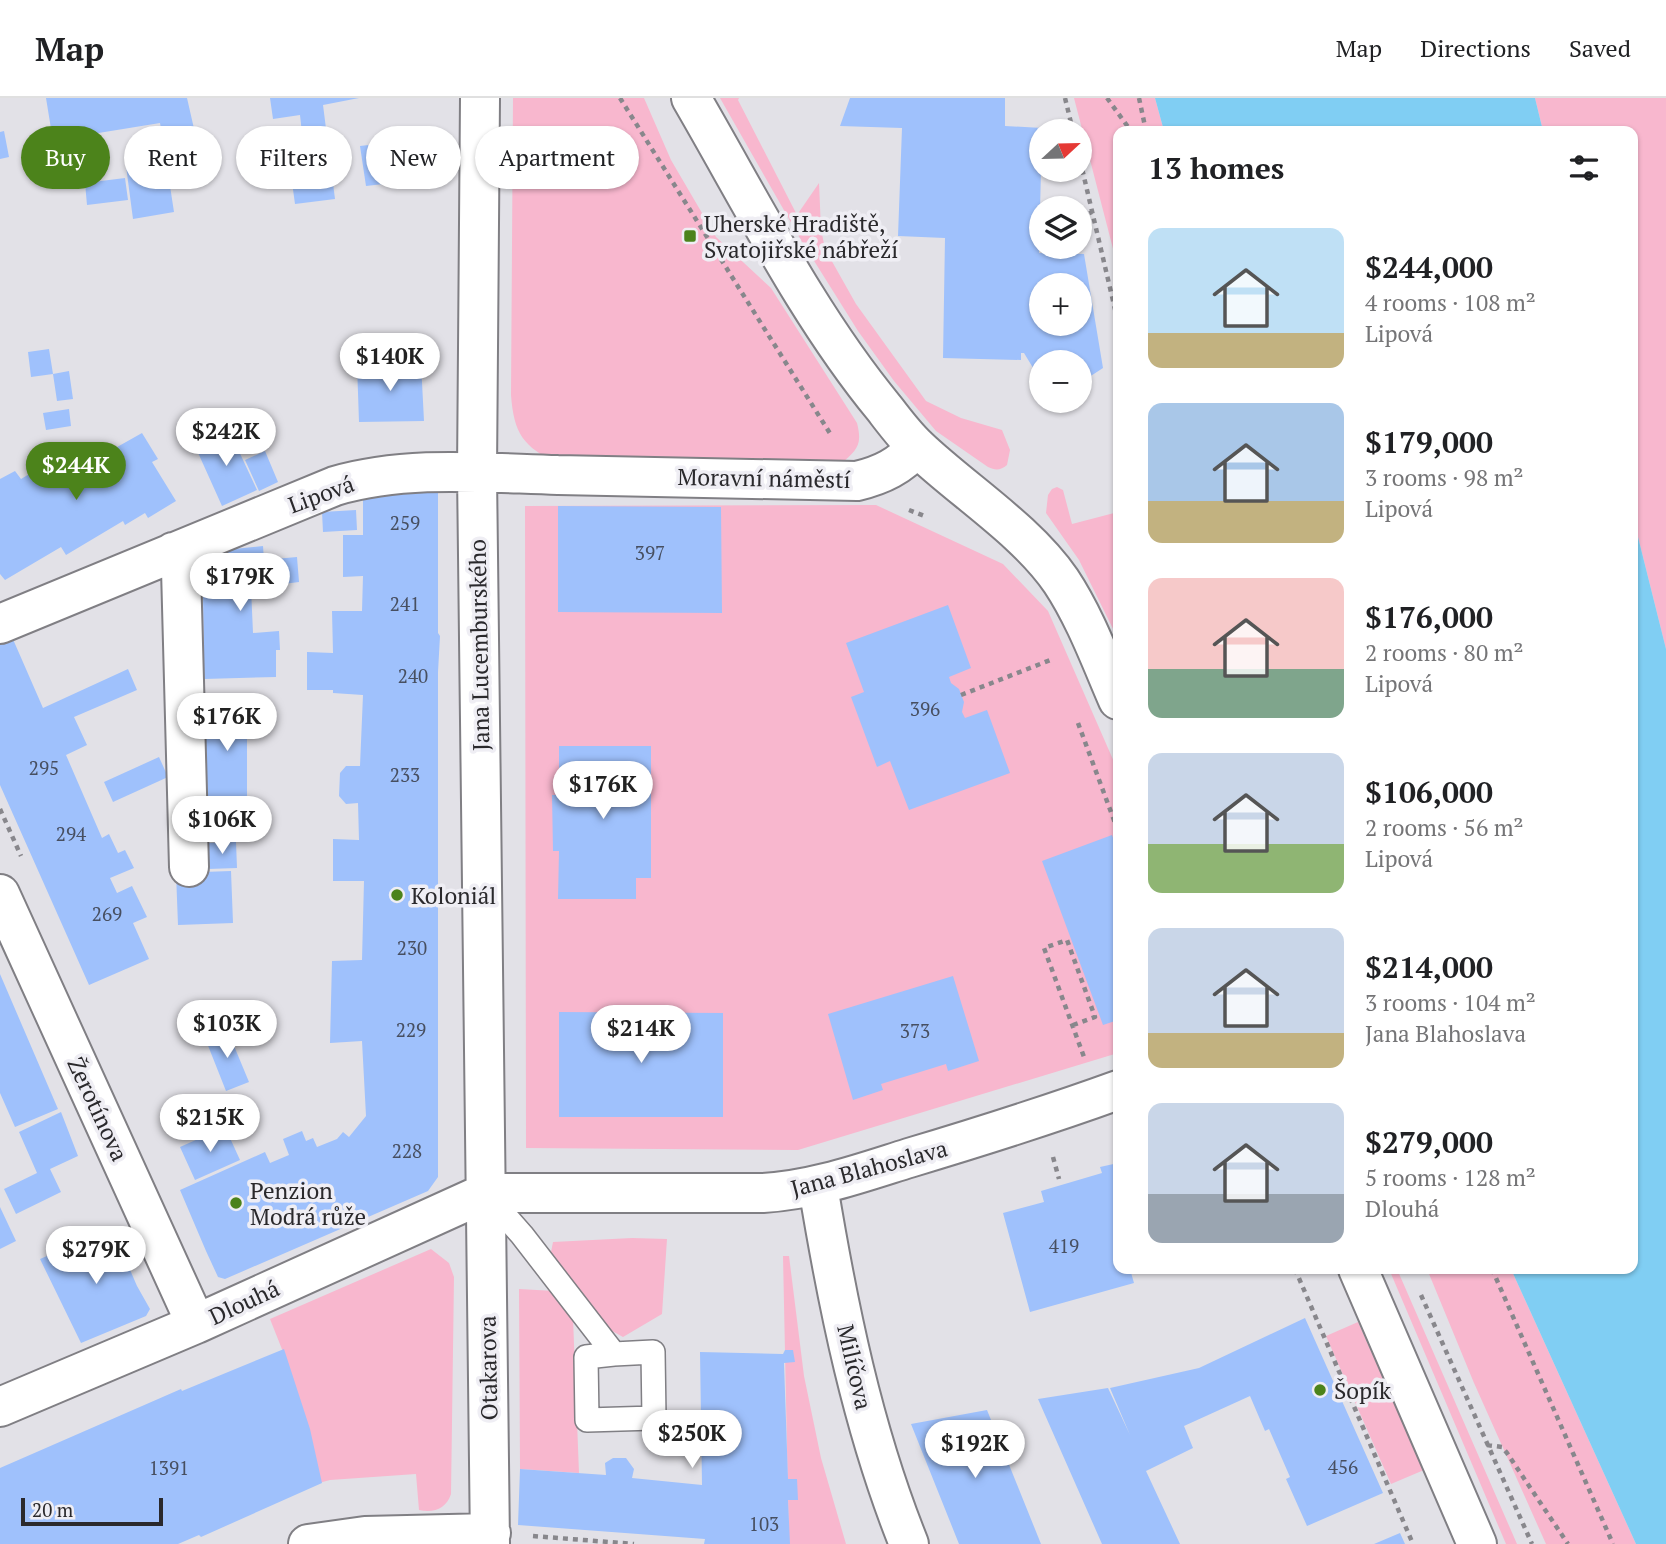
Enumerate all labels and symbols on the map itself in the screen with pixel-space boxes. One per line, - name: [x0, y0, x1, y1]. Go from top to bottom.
- north arrow: [1029, 119, 1092, 182]
- place label: Uherské Hradiště, Svatojiřské nábřeží: [704, 208, 898, 265]
- marker: Uherské Hradiště, Svatojiřské nábřeží: [682, 228, 698, 244]
- pin: $140K: [341, 334, 439, 393]
- pin: $242K: [177, 408, 275, 468]
- pin: $244K: [27, 442, 125, 502]
- street label: Moravní náměstí: [677, 461, 851, 495]
- street label: Lipová: [284, 468, 359, 520]
- house number: 259: [390, 510, 420, 535]
- street label: Jana Lucemburského: [462, 539, 496, 751]
- house number: 397: [635, 540, 665, 565]
- pin: $179K: [191, 554, 289, 613]
- house number: 241: [390, 591, 420, 616]
- house number: 240: [398, 663, 428, 688]
- pin: $176K: [178, 694, 276, 753]
- house number: 396: [910, 696, 940, 721]
- house number: 295: [29, 755, 59, 780]
- house number: 233: [390, 762, 420, 787]
- pin: $176K: [554, 762, 652, 821]
- pin: $106K: [173, 796, 271, 856]
- house number: 294: [56, 821, 87, 846]
- place label: Koloniál: [411, 880, 496, 911]
- marker: Koloniál: [389, 887, 405, 903]
- house number: 269: [92, 901, 122, 926]
- house number: 230: [397, 935, 427, 960]
- pin: $103K: [178, 1000, 276, 1060]
- pin: $214K: [592, 1006, 690, 1065]
- house number: 229: [396, 1017, 426, 1042]
- house number: 373: [900, 1018, 930, 1043]
- street label: Žerotínova: [60, 1052, 136, 1166]
- pin: $215K: [161, 1094, 259, 1154]
- street label: Jana Blahoslava: [787, 1132, 951, 1204]
- house number: 228: [392, 1138, 422, 1163]
- place label: Penzion Modrá růže: [250, 1175, 366, 1232]
- marker: Penzion Modrá růže: [228, 1195, 244, 1211]
- pin: $279K: [47, 1226, 145, 1286]
- house number: 419: [1049, 1233, 1079, 1258]
- street label: Dlouhá: [204, 1272, 285, 1332]
- street label: Otakarova: [472, 1315, 504, 1421]
- street label: Milíčova: [830, 1321, 880, 1413]
- place label: Šopík: [1334, 1375, 1391, 1406]
- marker: Šopík: [1312, 1382, 1328, 1398]
- pin: $250K: [643, 1410, 741, 1470]
- pin: $192K: [926, 1420, 1024, 1480]
- house number: 456: [1328, 1454, 1358, 1479]
- house number: 1391: [149, 1455, 189, 1480]
- scale bar: [21, 1495, 163, 1527]
- house number: 103: [749, 1511, 779, 1536]

